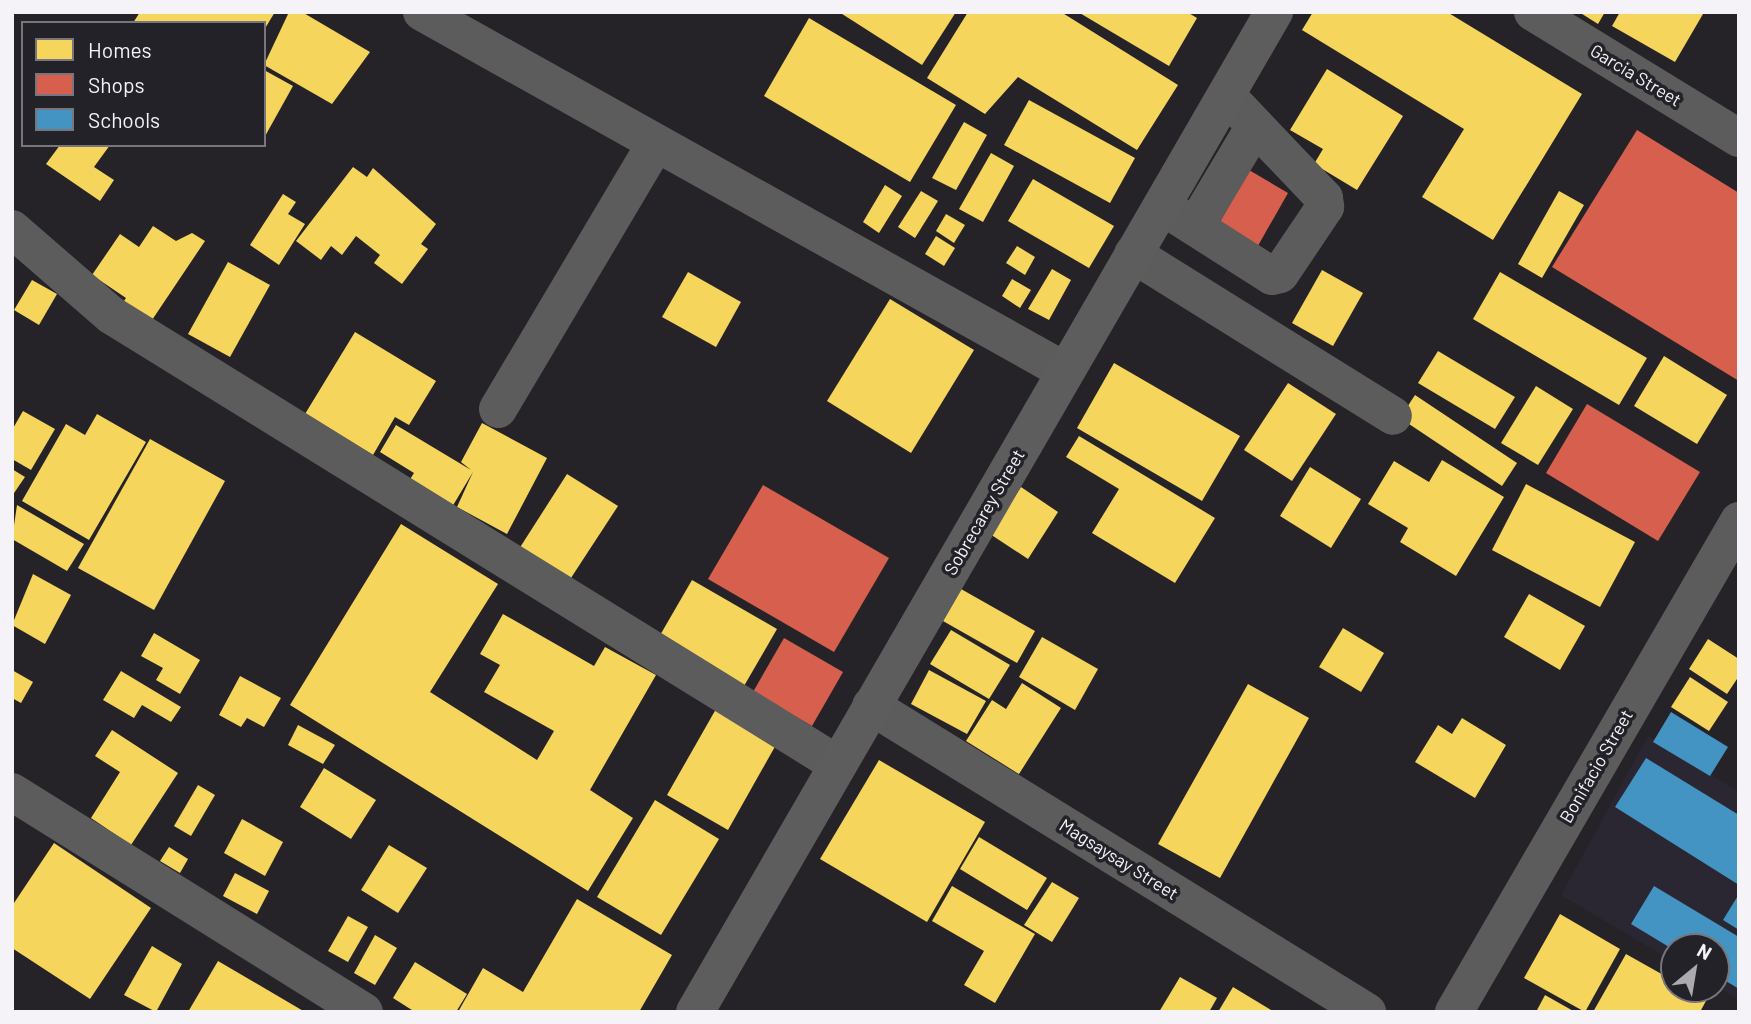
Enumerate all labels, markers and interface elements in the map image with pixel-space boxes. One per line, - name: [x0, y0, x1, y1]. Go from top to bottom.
- legend: [21, 21, 266, 147]
- text: Homes: [88, 37, 152, 62]
- street label: Garcia Street: [1587, 39, 1685, 111]
- text: Shops: [88, 72, 145, 97]
- text: Schools: [88, 107, 160, 132]
- street label: Sobrecarey Street: [939, 445, 1029, 579]
- street label: Bonifacio Street: [1555, 706, 1637, 826]
- street label: Magsaysay Street: [1056, 814, 1182, 904]
- north arrow: [1660, 933, 1730, 1003]
- text: N: [1694, 938, 1716, 964]

